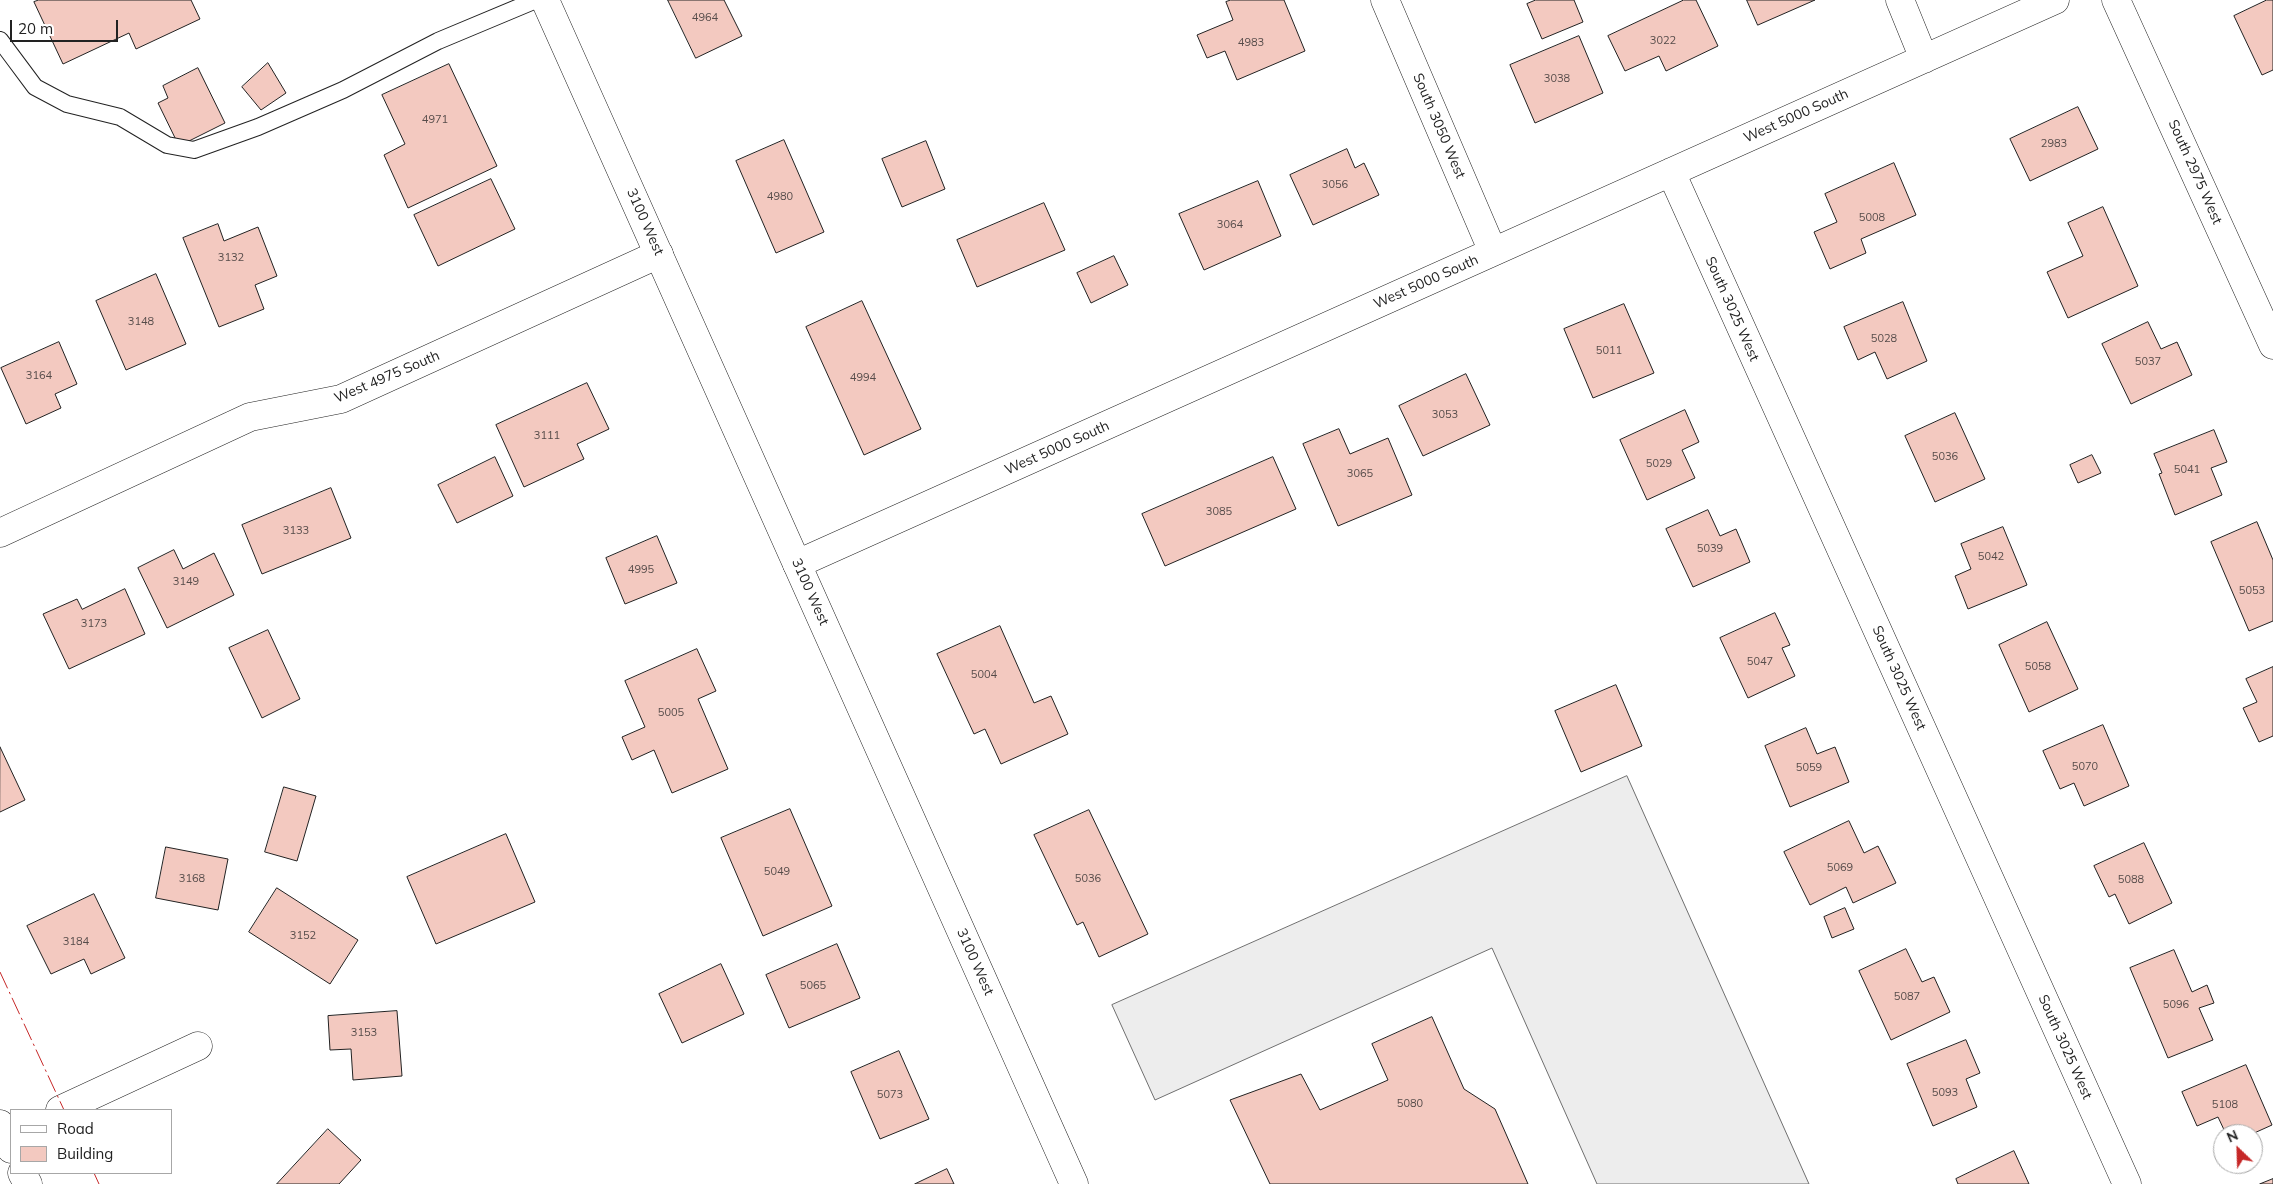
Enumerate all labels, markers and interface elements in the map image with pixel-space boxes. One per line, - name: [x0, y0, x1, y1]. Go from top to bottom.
- scale bar: [12, 10, 120, 42]
- house number: 4964: [692, 11, 718, 25]
- text: 20 m: [18, 19, 53, 38]
- house number: 3022: [1650, 34, 1676, 48]
- house number: 4983: [1238, 36, 1264, 50]
- street label: South 3050 West: [1409, 71, 1469, 181]
- house number: 3038: [1544, 72, 1570, 86]
- street label: West 5000 South: [1741, 85, 1851, 147]
- house number: 4971: [422, 113, 448, 127]
- street label: South 2975 West: [2164, 117, 2226, 227]
- house number: 2983: [2041, 137, 2067, 151]
- house number: 3056: [1322, 178, 1348, 192]
- street label: 3100 West: [623, 186, 667, 258]
- house number: 4980: [767, 190, 793, 204]
- house number: 5008: [1859, 211, 1885, 225]
- house number: 3064: [1217, 218, 1243, 232]
- house number: 3132: [218, 251, 244, 265]
- street label: West 5000 South: [1371, 251, 1481, 313]
- street label: South 3025 West: [1701, 254, 1763, 364]
- house number: 3148: [128, 315, 154, 329]
- house number: 5028: [1871, 332, 1897, 346]
- house number: 5011: [1596, 344, 1622, 358]
- street label: West 4975 South: [332, 347, 442, 407]
- house number: 5037: [2135, 355, 2161, 369]
- house number: 3164: [26, 369, 52, 383]
- house number: 4994: [850, 371, 876, 385]
- house number: 3053: [1432, 408, 1458, 422]
- street label: West 5000 South: [1002, 417, 1112, 479]
- house number: 3111: [534, 429, 560, 443]
- house number: 5036: [1932, 450, 1958, 464]
- house number: 5029: [1646, 457, 1672, 471]
- house number: 5041: [2174, 463, 2200, 477]
- house number: 3065: [1347, 467, 1373, 481]
- house number: 3085: [1206, 505, 1232, 519]
- house number: 3133: [283, 524, 309, 538]
- house number: 5039: [1697, 542, 1723, 556]
- house number: 5042: [1978, 550, 2004, 564]
- street label: 3100 West: [788, 556, 832, 628]
- house number: 4995: [628, 563, 654, 577]
- house number: 3149: [173, 575, 199, 589]
- house number: 5053: [2239, 584, 2265, 598]
- house number: 3173: [81, 617, 107, 631]
- street label: South 3025 West: [1868, 623, 1930, 733]
- house number: 5047: [1747, 655, 1773, 669]
- house number: 5058: [2025, 660, 2051, 674]
- house number: 5004: [971, 668, 997, 682]
- house number: 5005: [658, 706, 684, 720]
- house number: 5070: [2072, 760, 2098, 774]
- house number: 5059: [1796, 761, 1822, 775]
- house number: 5069: [1827, 861, 1853, 875]
- house number: 5049: [764, 865, 790, 879]
- house number: 3168: [179, 872, 205, 886]
- house number: 5036: [1075, 872, 1101, 886]
- house number: 5088: [2118, 873, 2144, 887]
- street label: 3100 West: [953, 926, 997, 998]
- house number: 3152: [290, 929, 316, 943]
- house number: 3184: [63, 935, 89, 949]
- house number: 5065: [800, 979, 826, 993]
- house number: 5087: [1894, 990, 1920, 1004]
- street label: South 3025 West: [2034, 992, 2096, 1102]
- house number: 5096: [2163, 998, 2189, 1012]
- house number: 3153: [351, 1026, 377, 1040]
- house number: 5093: [1932, 1086, 1958, 1100]
- house number: 5073: [877, 1088, 903, 1102]
- house number: 5080: [1397, 1097, 1423, 1111]
- house number: 5108: [2212, 1098, 2238, 1112]
- legend: [10, 1109, 172, 1174]
- text: Road: [57, 1119, 94, 1138]
- north arrow: [2213, 1124, 2263, 1174]
- text: N: [2224, 1126, 2241, 1147]
- text: Building: [57, 1144, 113, 1163]

